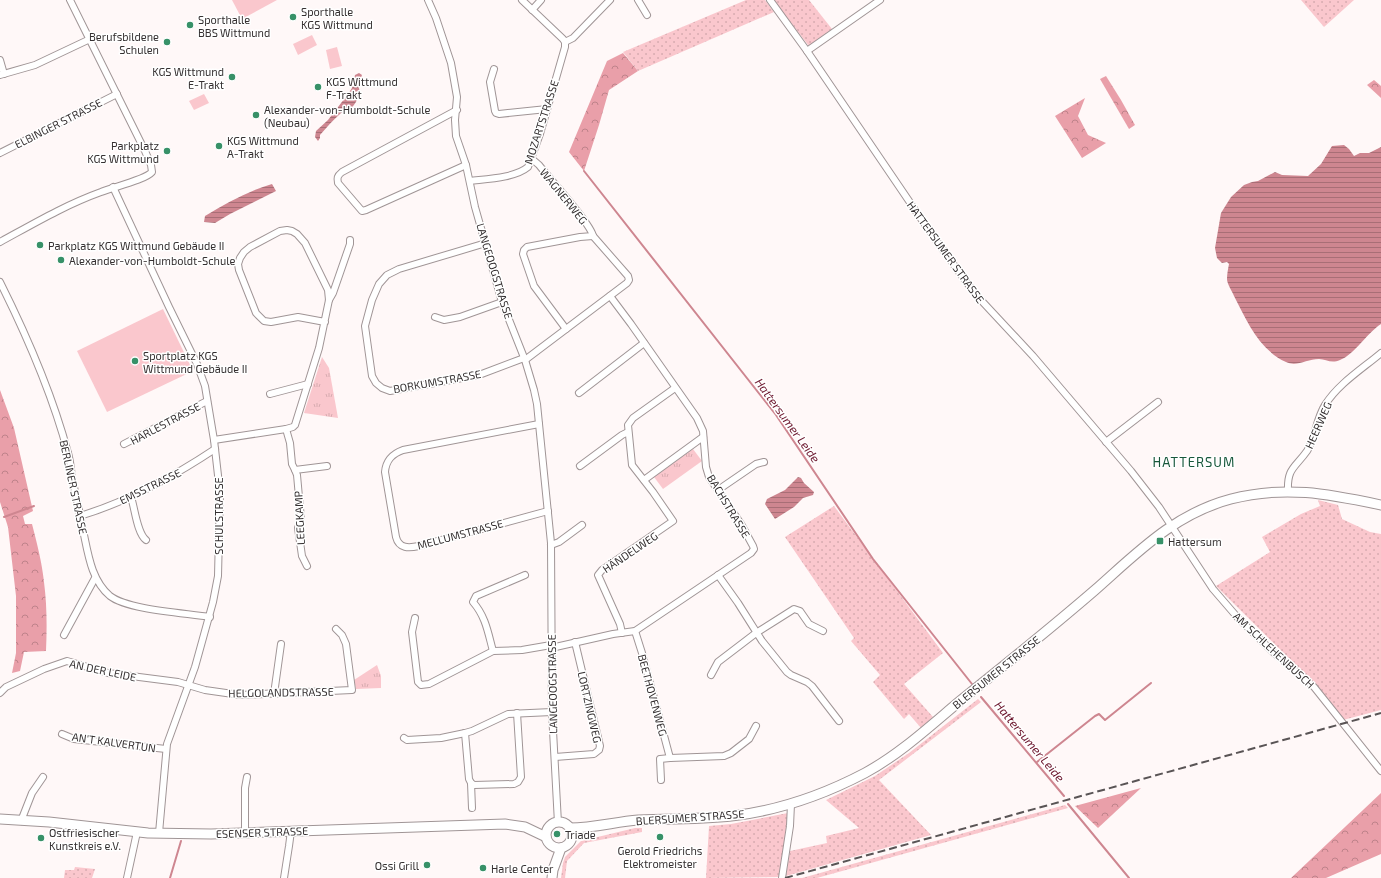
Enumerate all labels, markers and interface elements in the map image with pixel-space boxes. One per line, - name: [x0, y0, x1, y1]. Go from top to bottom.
- place label: Sporthalle KGS Wittmund: [301, 5, 373, 31]
- marker: Sporthalle KGS Wittmund: [288, 12, 298, 22]
- place label: Sporthalle BBS Wittmund: [198, 13, 270, 39]
- marker: Sporthalle BBS Wittmund: [185, 20, 195, 30]
- place label: Berufsbildene Schulen: [89, 30, 159, 56]
- marker: Berufsbildene Schulen: [162, 37, 172, 47]
- place label: KGS Wittmund E-Trakt: [152, 65, 224, 91]
- marker: KGS Wittmund E-Trakt: [227, 72, 237, 82]
- place label: KGS Wittmund F-Trakt: [326, 75, 398, 101]
- street label: MOZARTSTRASSE: [521, 78, 561, 166]
- marker: KGS Wittmund F-Trakt: [313, 82, 323, 92]
- street label: ELBINGER STRASSE: [12, 95, 104, 151]
- place label: Alexander-von-Humboldt-Schule (Neubau): [264, 103, 430, 129]
- marker: Alexander-von-Humboldt-Schule (Neubau): [251, 110, 261, 120]
- place label: KGS Wittmund A-Trakt: [227, 134, 299, 160]
- place label: Parkplatz KGS Wittmund: [87, 139, 159, 165]
- marker: KGS Wittmund A-Trakt: [214, 141, 224, 151]
- marker: Parkplatz KGS Wittmund: [162, 146, 172, 156]
- street label: WAGNERWEG: [538, 165, 591, 227]
- street label: HATTERSUMER STRASSE: [905, 199, 987, 305]
- street label: LANGEOOGSTRASSE: [474, 221, 516, 321]
- place label: Parkplatz KGS Wittmund Gebäude II: [48, 239, 224, 252]
- marker: Parkplatz KGS Wittmund Gebäude II: [35, 240, 45, 250]
- place label: Alexander-von-Humboldt-Schule: [69, 254, 235, 267]
- marker: Alexander-von-Humboldt-Schule: [56, 255, 66, 265]
- place label: Sportplatz KGS Wittmund Gebäude II: [143, 349, 247, 375]
- marker: Sportplatz KGS Wittmund Gebäude II: [130, 356, 140, 366]
- street label: BORKUMSTRASSE: [392, 367, 482, 395]
- water label: Hattersumer Leide: [753, 375, 824, 465]
- street label: HARLESTRASSE: [128, 399, 202, 447]
- street label: HEERWEG: [1302, 399, 1334, 450]
- street label: BERLINER STRASSE: [58, 439, 90, 535]
- district label: HATTERSUM: [1153, 454, 1235, 470]
- street label: EMSSTRASSE: [117, 466, 183, 506]
- street label: BACHSTRASSE: [705, 472, 753, 540]
- street label: SCHULSTRASSE: [212, 477, 225, 555]
- street label: LEEGKAMP: [291, 491, 307, 545]
- street label: MELLUMSTRASSE: [416, 516, 504, 552]
- street label: HÄNDELWEG: [600, 529, 660, 575]
- place label: Hattersum: [1168, 535, 1222, 548]
- marker: Hattersum: [1155, 536, 1165, 546]
- street label: AM SCHLEHENBUSCH: [1231, 609, 1317, 691]
- street label: BLERSUMER STRASSE: [950, 633, 1042, 711]
- street label: LANGEOOGSTRASSE: [545, 634, 559, 734]
- street label: BEETHOVENWEG: [636, 653, 670, 737]
- street label: AN DER LEIDE: [68, 657, 138, 683]
- street label: LORTZINGWEG: [575, 670, 605, 744]
- street label: HELGOLANDSTRASSE: [228, 685, 334, 699]
- water label: Hattersumer Leide: [992, 698, 1068, 785]
- street label: AN'T KALVERTUN: [71, 730, 157, 754]
- street label: BLERSUMER STRASSE: [635, 807, 745, 827]
- street label: ESENSER STRASSE: [216, 824, 308, 840]
- place label: Ostfriesischer Kunstkreis e.V.: [49, 826, 121, 852]
- place label: Triade: [565, 828, 596, 841]
- marker: Triade: [552, 829, 562, 839]
- marker: Gerold Friedrichs Elektromeister: [655, 832, 665, 842]
- marker: Ostfriesischer Kunstkreis e.V.: [36, 833, 46, 843]
- place label: Gerold Friedrichs Elektromeister: [618, 844, 703, 870]
- place label: Ossi Grill: [375, 859, 420, 872]
- marker: Ossi Grill: [422, 860, 432, 870]
- place label: Harle Center: [491, 862, 554, 875]
- marker: Harle Center: [478, 863, 488, 873]

